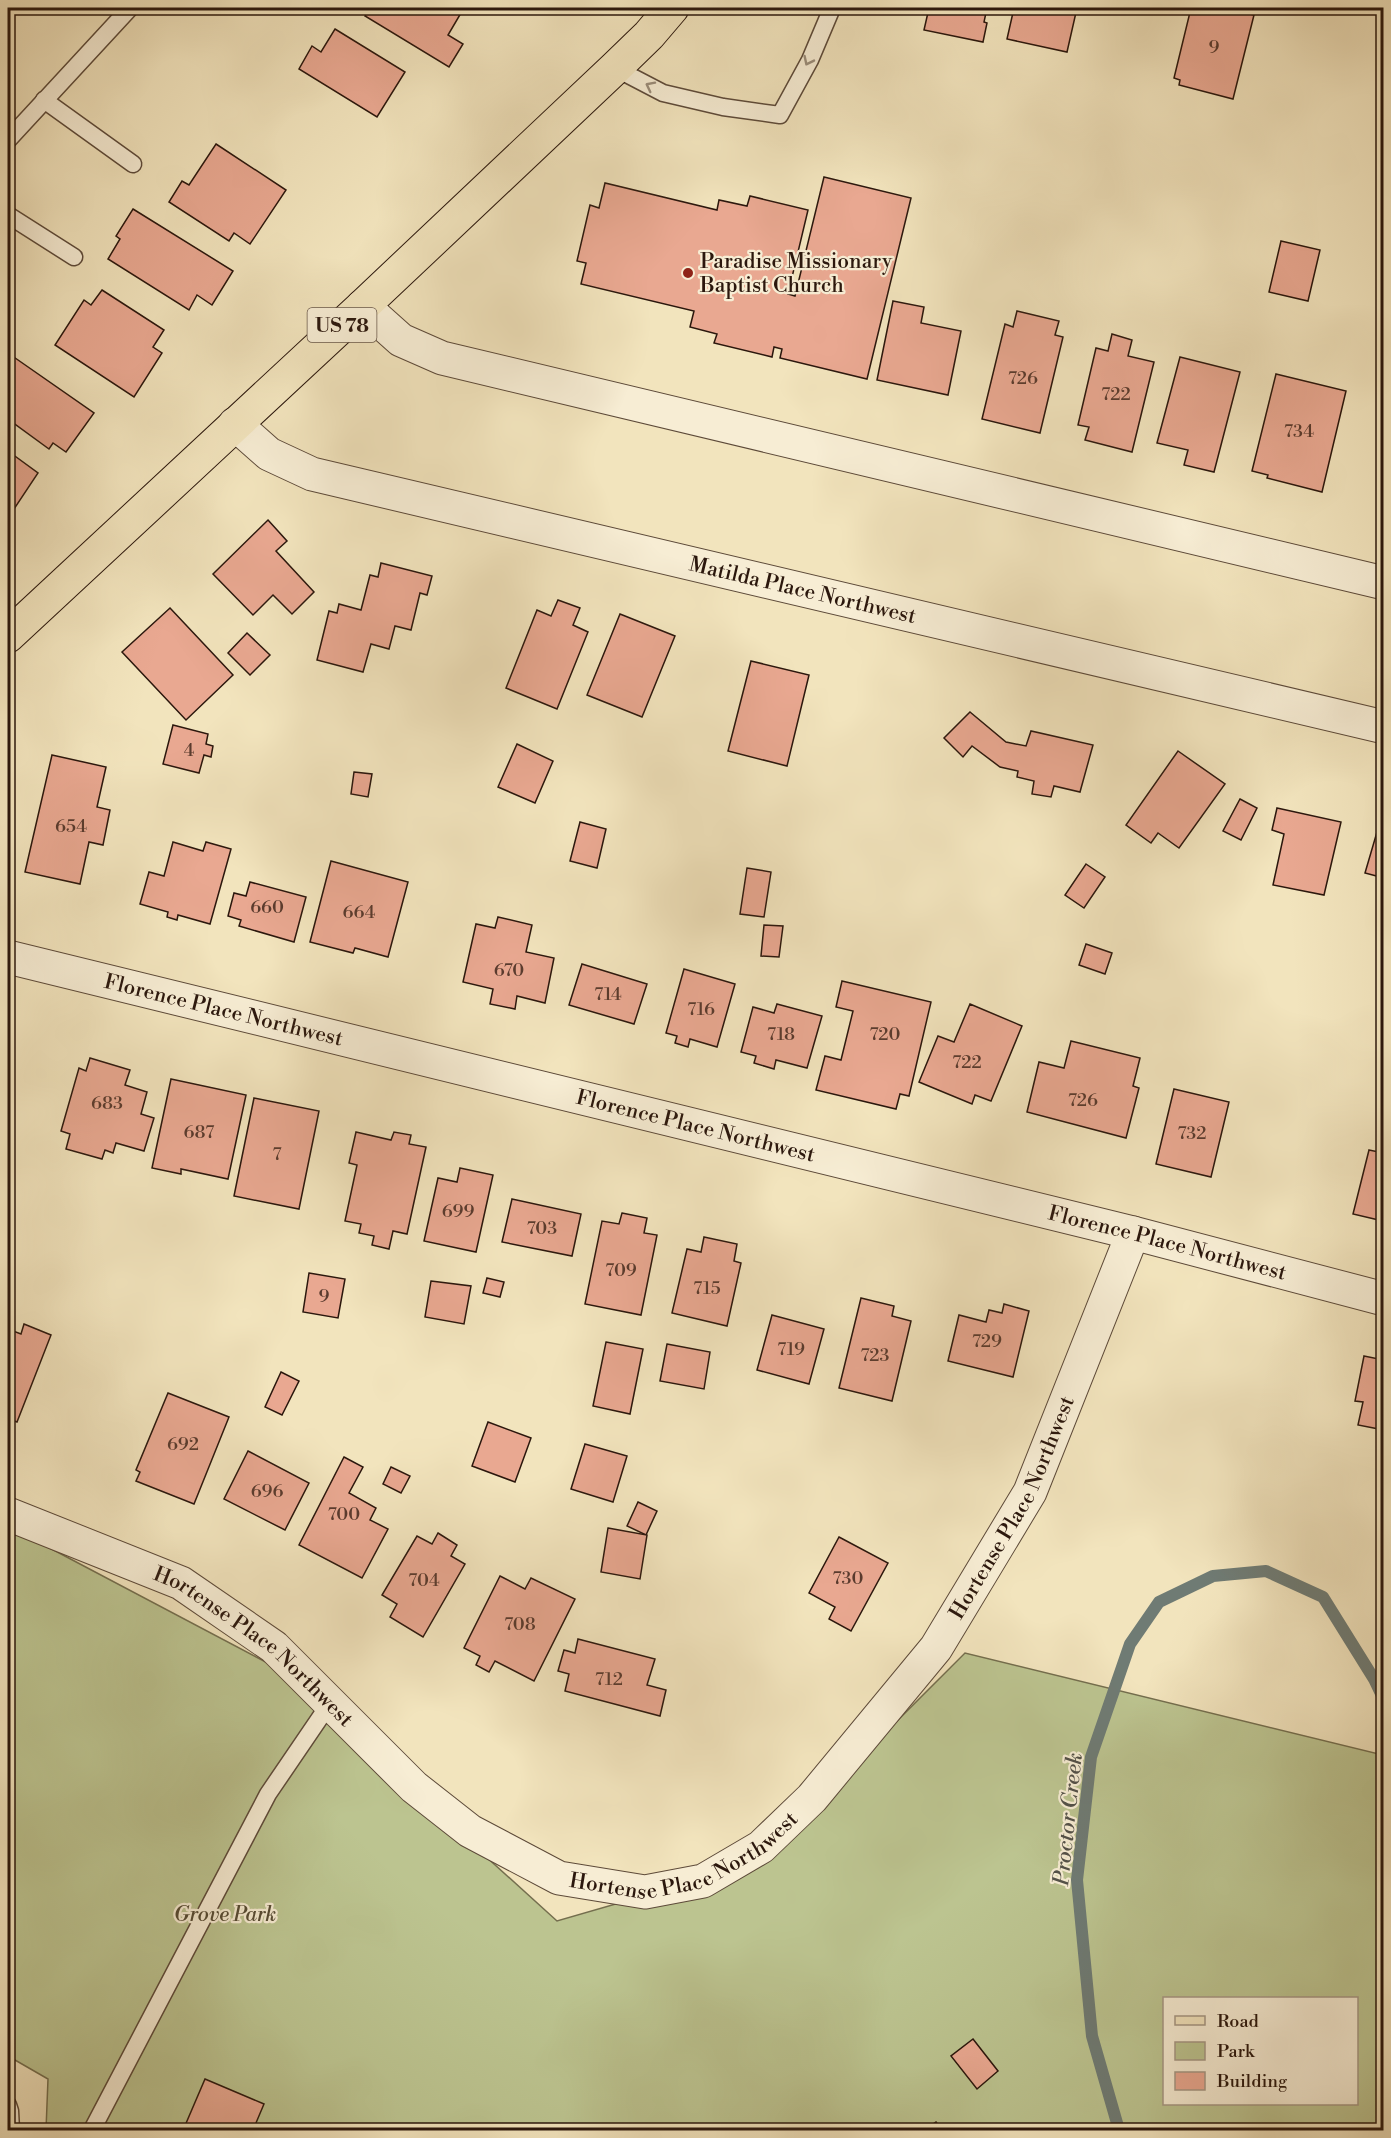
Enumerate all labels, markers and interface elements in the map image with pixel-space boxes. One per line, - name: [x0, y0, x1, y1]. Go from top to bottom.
- house number: 9: [1209, 36, 1220, 59]
- one-way arrow: [804, 55, 816, 66]
- one-way arrow: [645, 82, 656, 93]
- place label: Paradise Missionary Baptist Church: [699, 249, 893, 299]
- marker: Paradise Missionary Baptist Church: [681, 266, 695, 280]
- road number: US 78: [308, 308, 376, 342]
- house number: 726: [1008, 367, 1038, 390]
- house number: 722: [1101, 383, 1131, 406]
- house number: 734: [1284, 420, 1314, 443]
- street label: Matilda Place Northwest: [687, 551, 919, 630]
- house number: 4: [184, 739, 195, 762]
- house number: 654: [55, 815, 87, 838]
- house number: 660: [250, 896, 284, 919]
- house number: 664: [343, 901, 376, 924]
- house number: 670: [494, 959, 524, 982]
- street label: Florence Place Northwest: [101, 969, 346, 1053]
- house number: 714: [594, 983, 622, 1006]
- house number: 716: [687, 998, 715, 1021]
- house number: 718: [767, 1023, 795, 1046]
- house number: 720: [869, 1023, 901, 1046]
- house number: 722: [952, 1051, 982, 1074]
- street label: Florence Place Northwest: [573, 1085, 818, 1169]
- house number: 726: [1068, 1089, 1098, 1112]
- house number: 683: [91, 1092, 123, 1115]
- house number: 687: [184, 1121, 214, 1144]
- house number: 732: [1177, 1122, 1207, 1145]
- house number: 7: [272, 1143, 282, 1166]
- house number: 699: [442, 1200, 474, 1223]
- street label: Florence Place Northwest: [1045, 1201, 1290, 1287]
- house number: 703: [527, 1217, 557, 1240]
- house number: 709: [605, 1259, 637, 1282]
- house number: 715: [693, 1277, 721, 1300]
- house number: 9: [319, 1285, 330, 1308]
- house number: 729: [972, 1330, 1002, 1353]
- house number: 719: [777, 1338, 805, 1361]
- house number: 723: [860, 1344, 890, 1367]
- street label: Hortense Place Northwest: [944, 1392, 1081, 1624]
- house number: 692: [167, 1433, 199, 1456]
- house number: 696: [251, 1480, 283, 1503]
- house number: 700: [328, 1503, 360, 1526]
- street label: Hortense Place Northwest: [149, 1561, 359, 1733]
- house number: 730: [833, 1567, 863, 1590]
- house number: 704: [408, 1569, 440, 1592]
- house number: 708: [504, 1613, 536, 1636]
- house number: 712: [595, 1668, 623, 1691]
- water label: Proctor Creek: [1048, 1751, 1089, 1888]
- street label: Hortense Place Northwest: [567, 1806, 804, 1906]
- park label: Grove Park: [174, 1902, 276, 1928]
- legend: [1163, 1997, 1358, 2105]
- text: Road: [1217, 2010, 1260, 2033]
- text: Park: [1217, 2040, 1256, 2063]
- text: Building: [1216, 2070, 1288, 2093]

